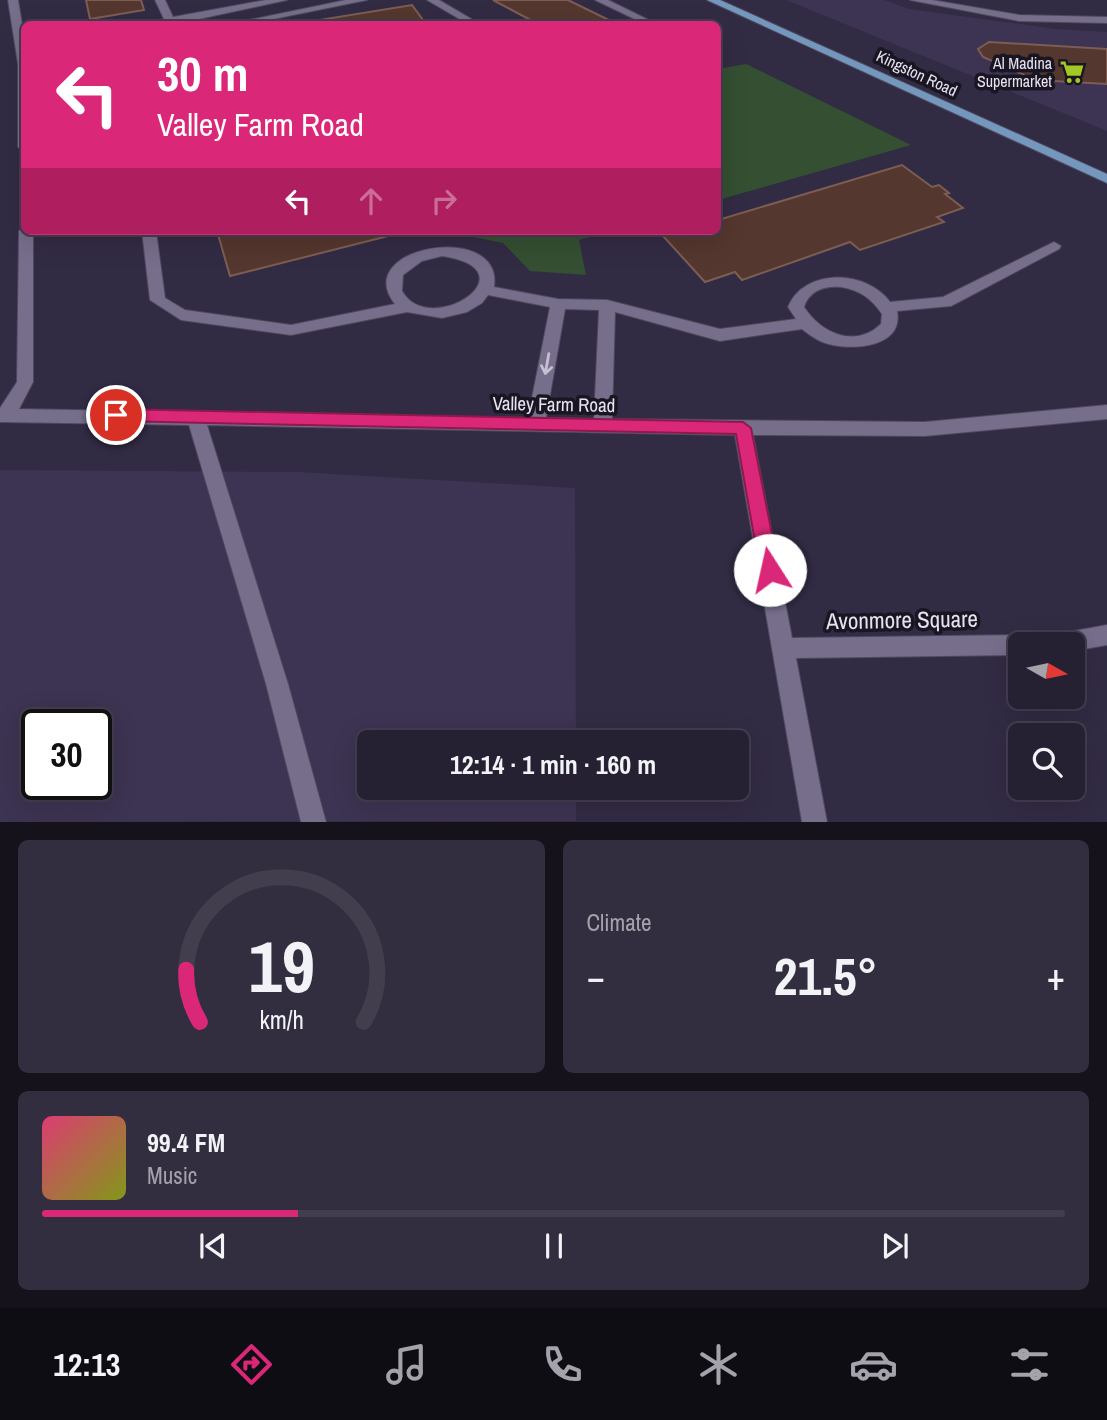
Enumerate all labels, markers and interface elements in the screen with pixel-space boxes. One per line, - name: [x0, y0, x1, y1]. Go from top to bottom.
- text: 30 m: [157, 40, 249, 106]
- street label: Kingston Road: [873, 45, 961, 101]
- icon: left: [42, 49, 133, 140]
- place label: Al Madina Supermarket: [977, 52, 1053, 92]
- supermarket icon: Al Madina Supermarket: [1058, 58, 1086, 86]
- text: Valley Farm Road: [157, 103, 364, 146]
- icon: left: [279, 182, 317, 220]
- icon: ahead: [352, 182, 390, 220]
- icon: right: [425, 182, 463, 220]
- one-way arrow: [540, 352, 553, 375]
- pin: [86, 385, 146, 445]
- street label: Valley Farm Road: [492, 390, 616, 418]
- icon: arrive: [97, 396, 135, 434]
- position arrow: [733, 533, 807, 607]
- street label: Avonmore Square: [825, 603, 978, 636]
- north arrow: [1008, 632, 1085, 709]
- map controls: [1008, 632, 1085, 800]
- speed limit sign: 30: [21, 709, 112, 800]
- button: search: [1008, 723, 1085, 800]
- text: 12:14 · 1 min · 160 m: [450, 747, 656, 782]
- text: Climate: [587, 907, 651, 938]
- text: 19: [248, 918, 314, 1016]
- text: 21.5°: [774, 941, 878, 1011]
- text: −: [587, 951, 605, 1002]
- text: +: [1047, 951, 1065, 1002]
- text: km/h: [259, 1003, 303, 1037]
- text: 99.4 FM: [147, 1125, 225, 1160]
- text: Music: [147, 1160, 197, 1191]
- icon: previous: [194, 1227, 232, 1265]
- icon: pause: [535, 1227, 573, 1265]
- icon: next: [876, 1227, 914, 1265]
- icon: directions: [227, 1340, 276, 1389]
- icon: music: [382, 1340, 431, 1389]
- icon: phone: [538, 1340, 587, 1389]
- icon: climate: [694, 1340, 743, 1389]
- icon: car: [849, 1340, 898, 1389]
- icon: filters: [1005, 1340, 1054, 1389]
- text: 12:13: [53, 1343, 120, 1386]

